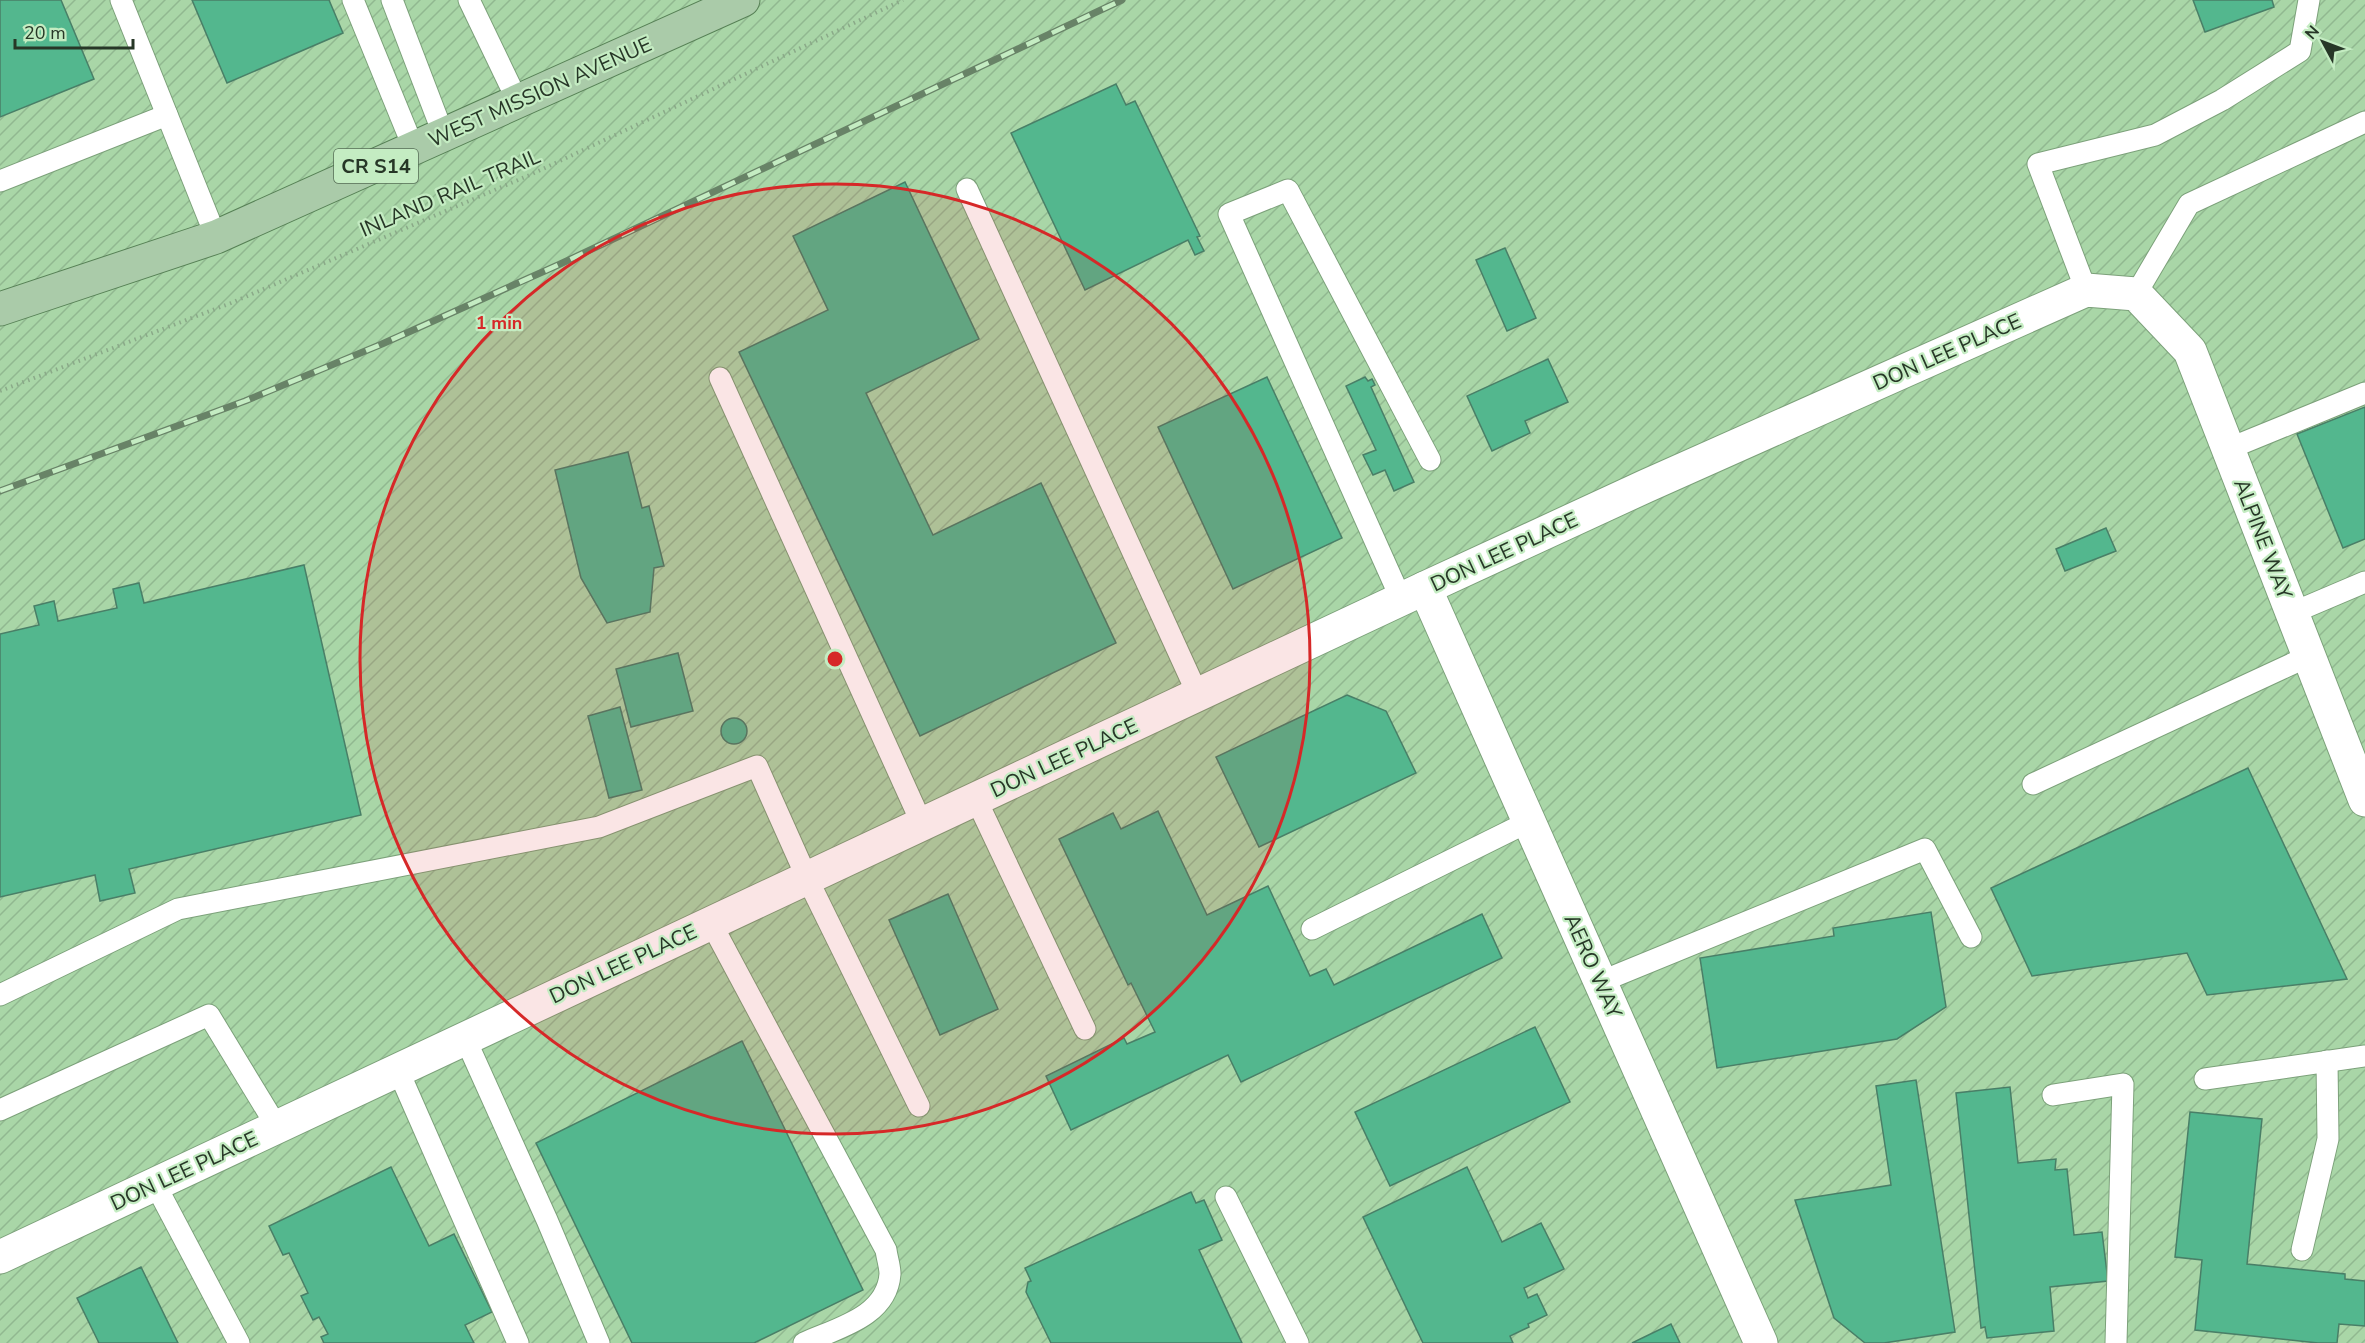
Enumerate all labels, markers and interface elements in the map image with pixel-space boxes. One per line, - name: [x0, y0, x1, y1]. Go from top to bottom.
- scale bar: [15, 12, 134, 50]
- north arrow: [2293, 12, 2353, 72]
- text: 20 m: [24, 21, 66, 45]
- text: N: [2300, 21, 2325, 45]
- street label: WEST MISSION AVENUE: [424, 30, 656, 154]
- street label: INLAND RAIL TRAIL: [355, 142, 545, 244]
- road number: CR S14: [334, 149, 418, 183]
- street label: DON LEE PLACE: [1868, 307, 2026, 397]
- text: 1 min: [476, 311, 522, 335]
- street label: ALPINE WAY: [2227, 475, 2299, 604]
- street label: DON LEE PLACE: [1426, 506, 1582, 598]
- centre of rings: [825, 649, 845, 669]
- street label: DON LEE PLACE: [986, 712, 1142, 804]
- street label: AERO WAY: [1558, 909, 1629, 1023]
- street label: DON LEE PLACE: [545, 918, 701, 1010]
- street label: DON LEE PLACE: [106, 1125, 262, 1217]

